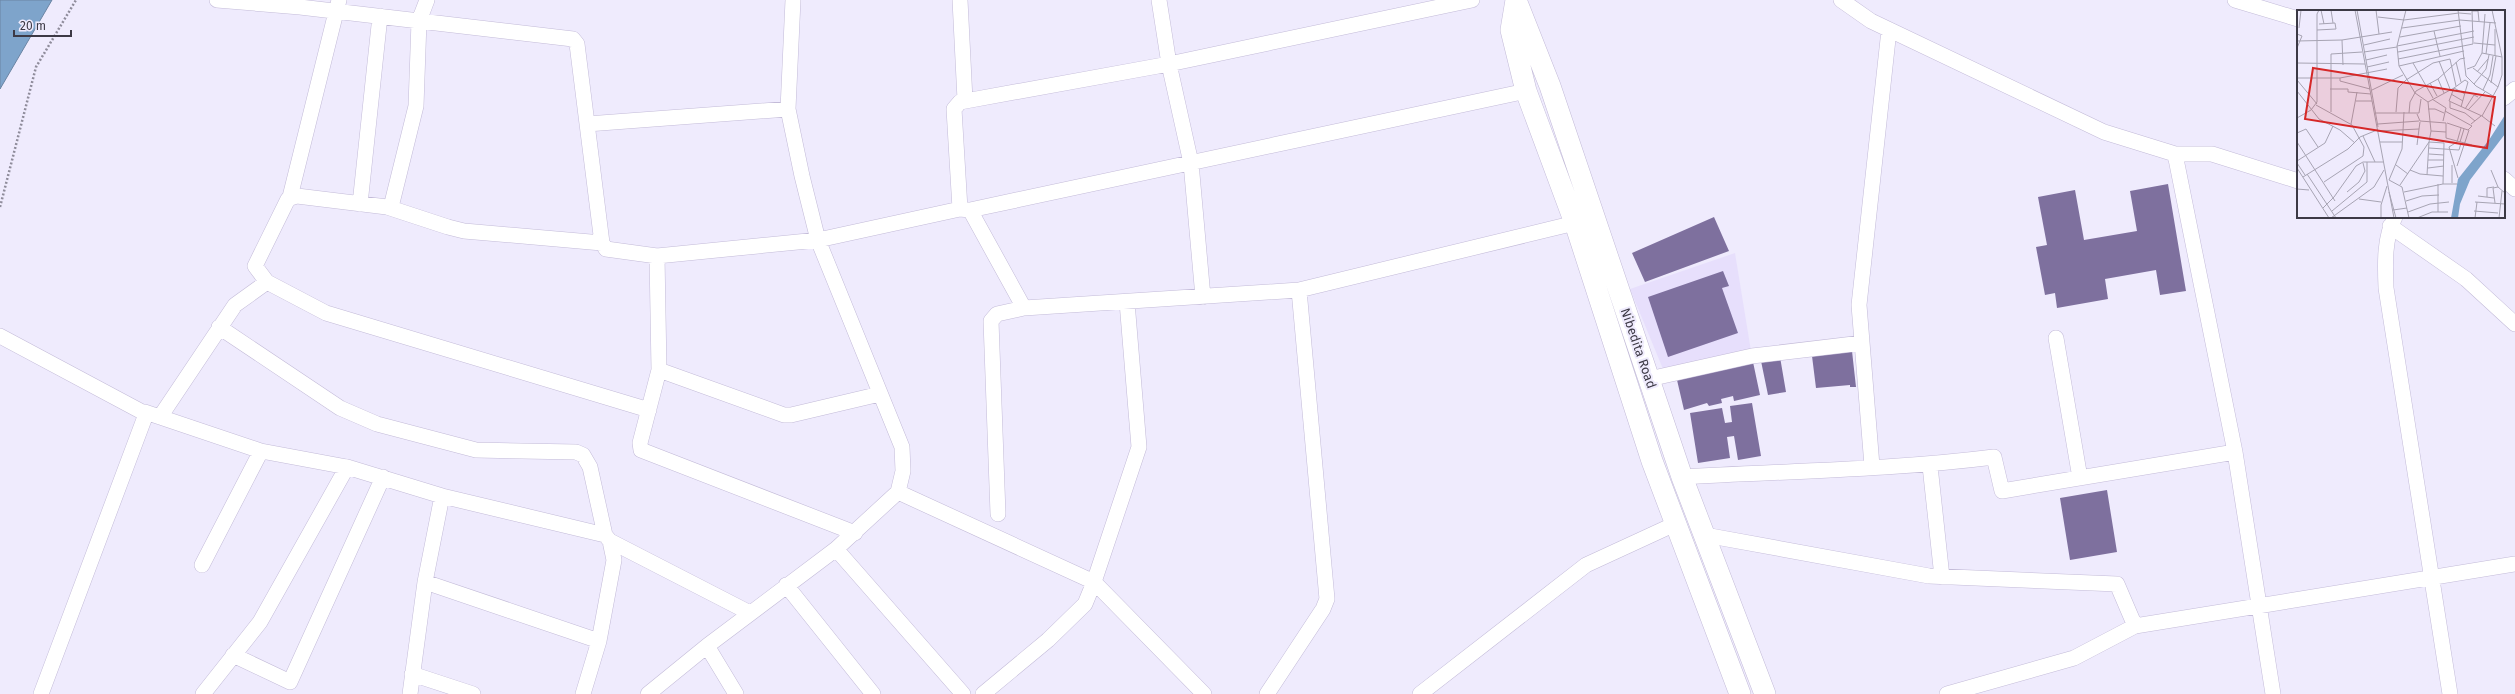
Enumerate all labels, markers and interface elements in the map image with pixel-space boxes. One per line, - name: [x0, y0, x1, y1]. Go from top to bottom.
- inset map: [2297, 10, 2505, 218]
- scale bar: [14, 12, 71, 38]
- text: 20 m: [20, 19, 46, 33]
- street label: Nibedita Road: [1618, 306, 1659, 390]

